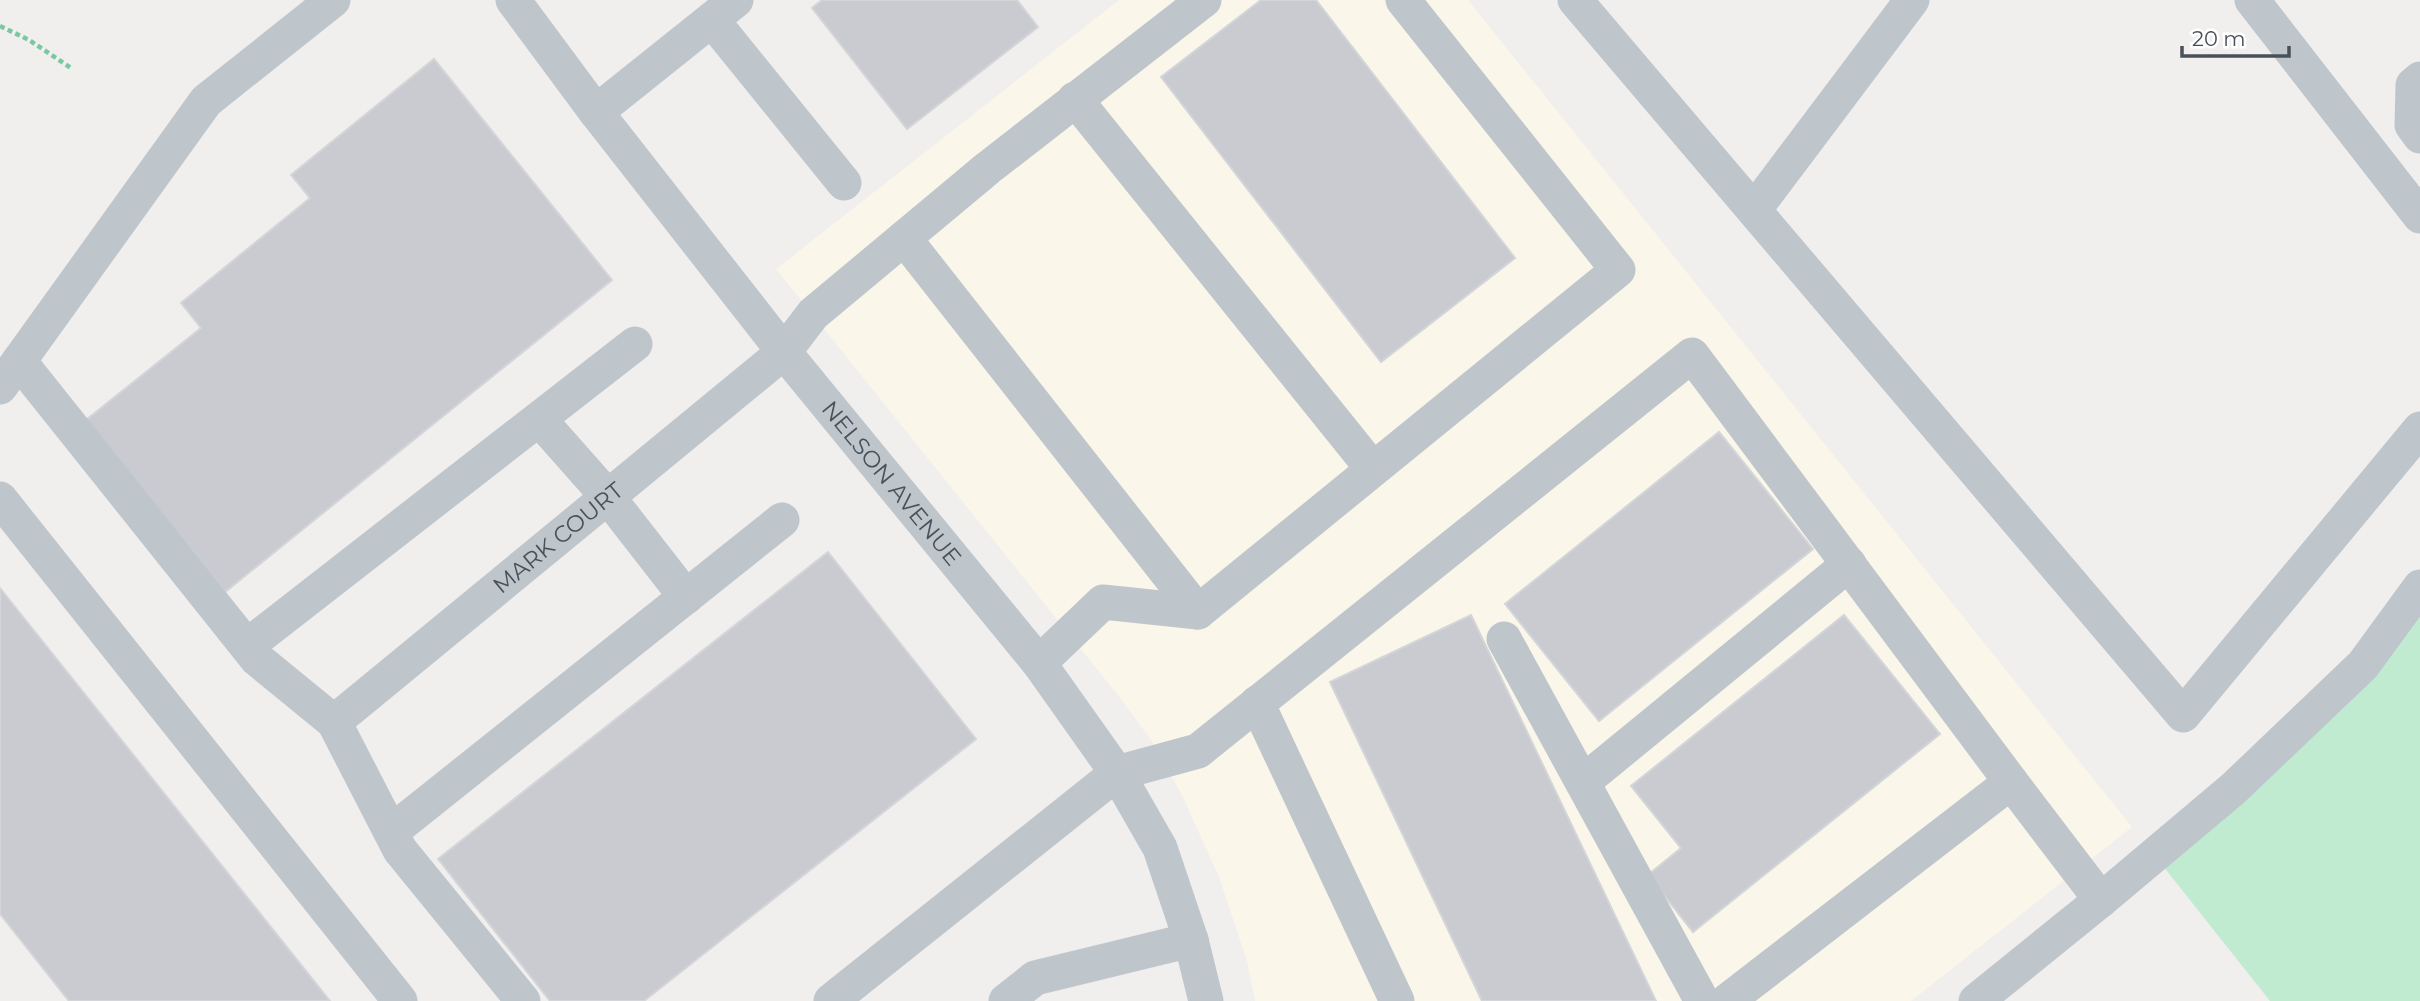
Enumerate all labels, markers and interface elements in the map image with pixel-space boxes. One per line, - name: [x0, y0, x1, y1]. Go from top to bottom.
- scale bar: [2182, 14, 2289, 58]
- text: 20 m: [2192, 26, 2246, 51]
- street label: NELSON AVENUE: [816, 395, 967, 571]
- street label: MARK COURT: [487, 476, 629, 599]

